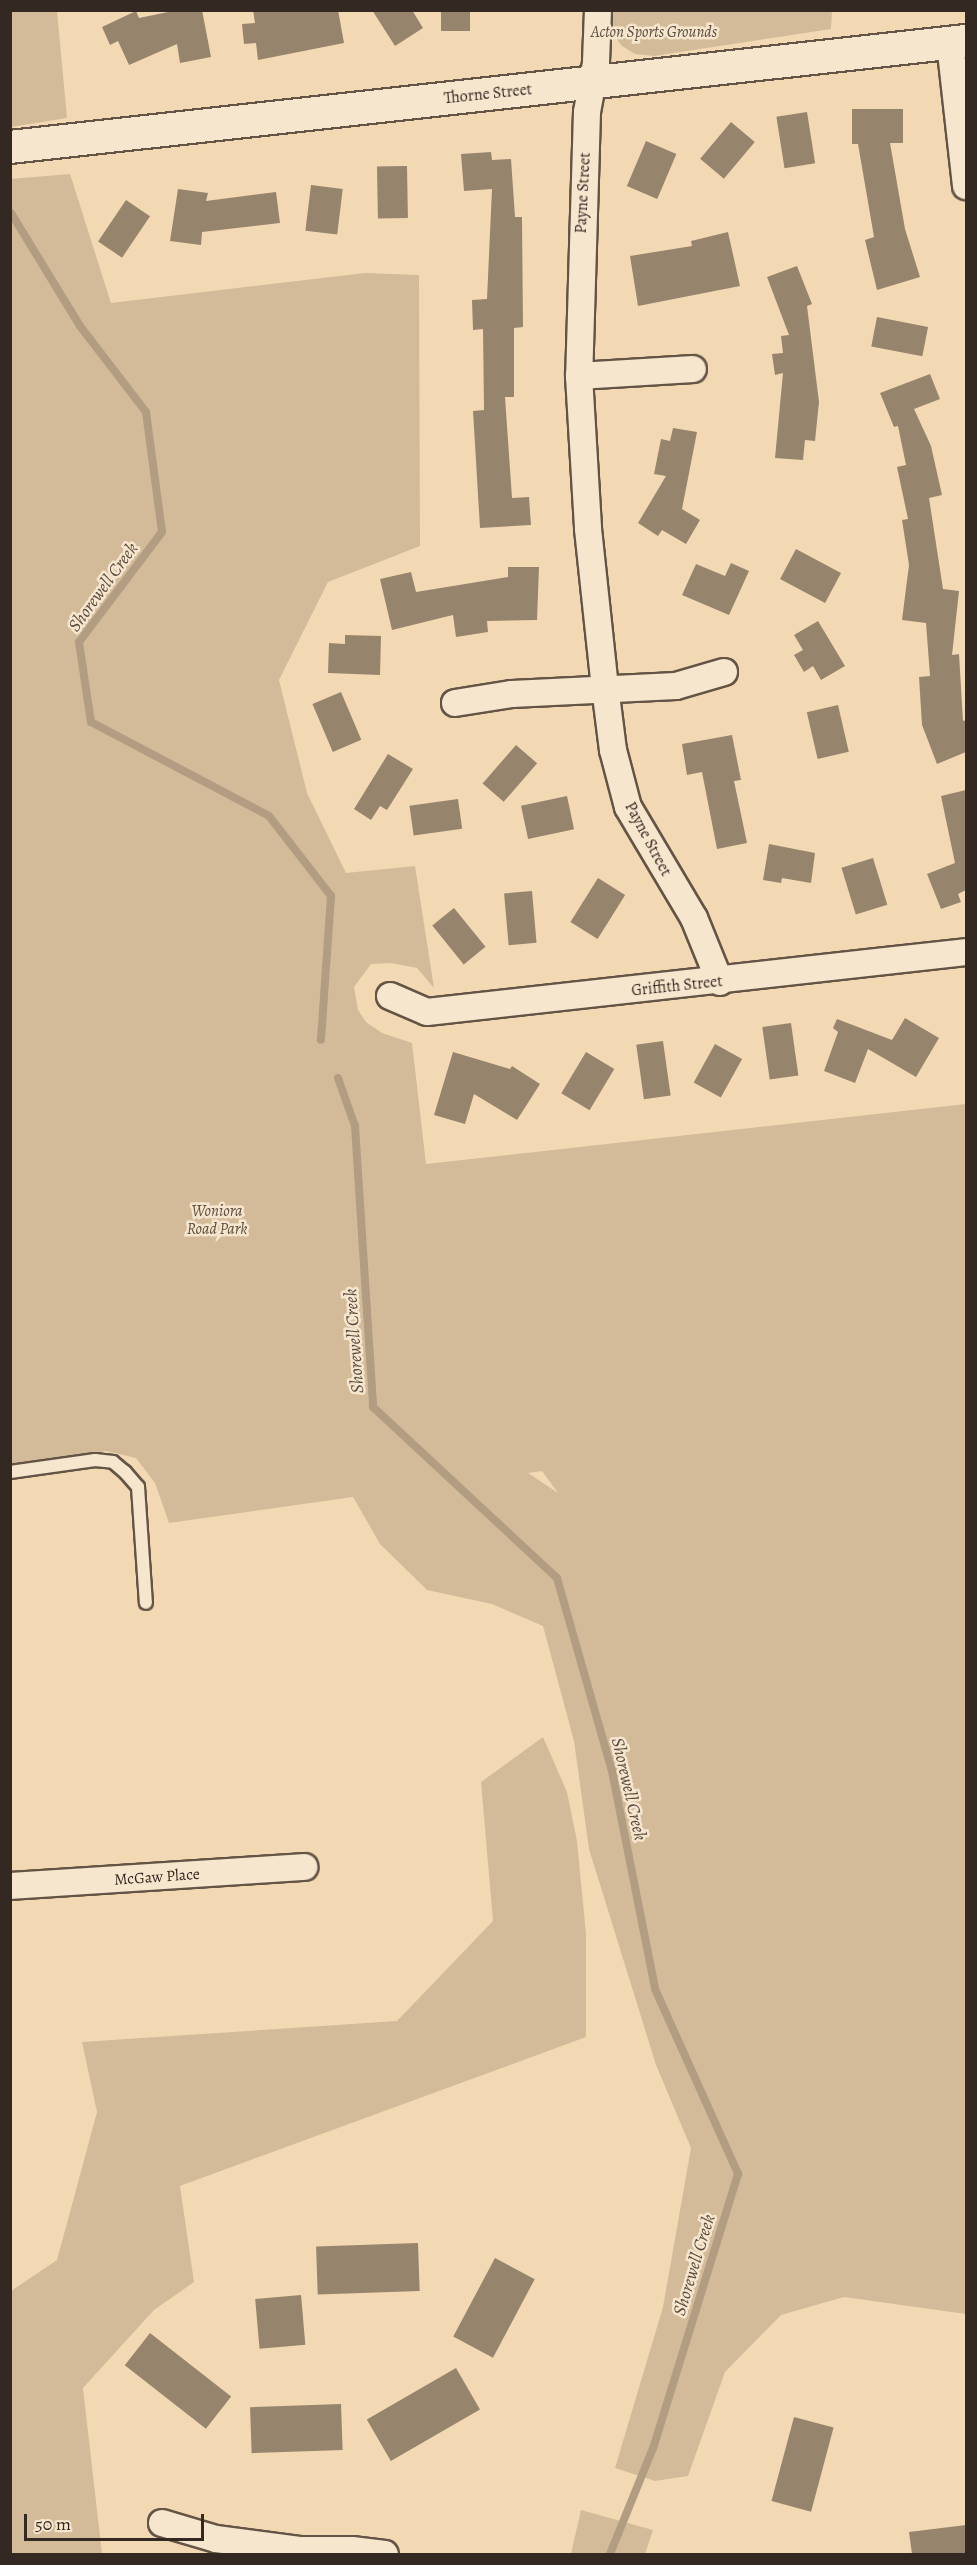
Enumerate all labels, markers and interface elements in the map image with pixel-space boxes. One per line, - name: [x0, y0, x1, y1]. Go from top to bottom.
- park label: Acton Sports Grounds: [591, 22, 717, 42]
- street label: Thorne Street: [443, 80, 533, 108]
- street label: Payne Street: [571, 152, 595, 234]
- water label: Shorewell Creek: [63, 538, 143, 636]
- street label: Payne Street: [620, 799, 676, 879]
- street label: Griffith Street: [630, 972, 724, 1000]
- park label: Woniora Road Park: [187, 1201, 247, 1239]
- water label: Shorewell Creek: [340, 1288, 368, 1394]
- water label: Shorewell Creek: [607, 1736, 651, 1842]
- street label: McGaw Place: [113, 1864, 201, 1890]
- water label: Shorewell Creek: [668, 2212, 720, 2318]
- scale bar: [27, 2502, 207, 2540]
- text: 50 m: [35, 2512, 71, 2536]

